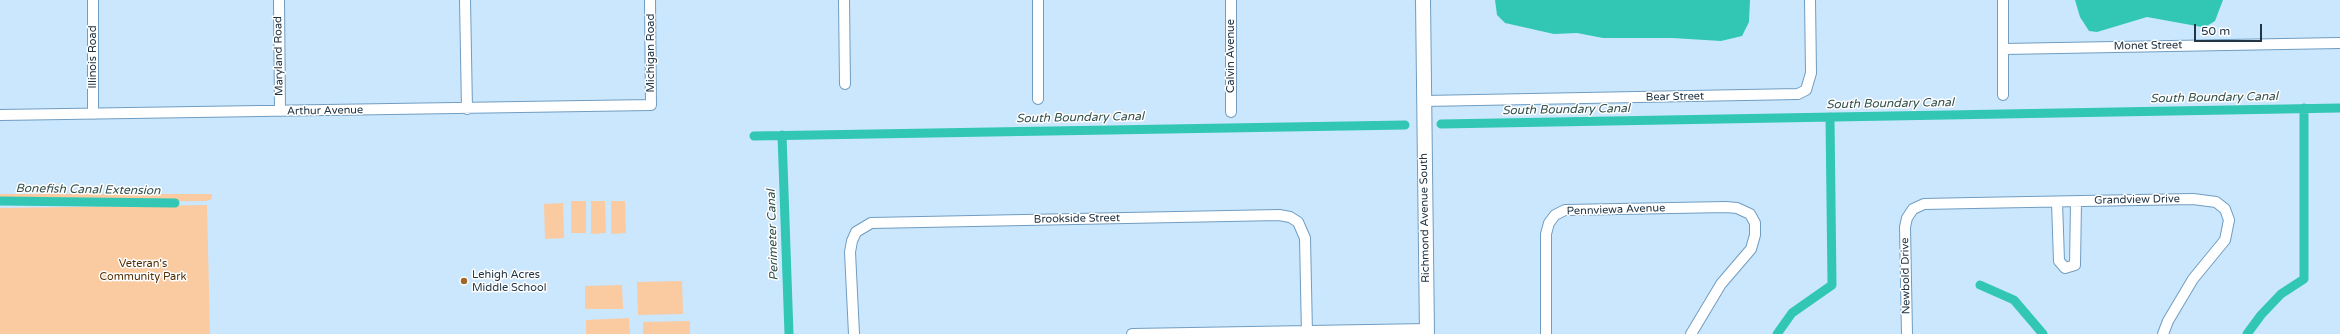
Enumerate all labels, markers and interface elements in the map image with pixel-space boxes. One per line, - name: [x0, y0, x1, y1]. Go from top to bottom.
- street label: Michigan Road: [644, 14, 658, 92]
- street label: Maryland Road: [272, 16, 286, 96]
- scale bar: [2196, 16, 2264, 42]
- street label: Calvin Avenue: [1224, 19, 1238, 93]
- text: 50 m: [2201, 24, 2230, 38]
- street label: Illinois Road: [86, 25, 100, 89]
- street label: Monet Street: [2114, 39, 2182, 53]
- street label: Bear Street: [1646, 90, 1704, 104]
- water label: South Boundary Canal: [2150, 90, 2278, 106]
- water label: South Boundary Canal: [1826, 96, 1954, 112]
- water label: South Boundary Canal: [1502, 102, 1630, 118]
- street label: Arthur Avenue: [287, 104, 363, 118]
- water label: South Boundary Canal: [1016, 110, 1144, 126]
- street label: Richmond Avenue South: [1417, 153, 1433, 283]
- water label: Bonefish Canal Extension: [15, 182, 161, 198]
- water label: Perimeter Canal: [764, 189, 782, 281]
- street label: Grandview Drive: [2094, 193, 2180, 207]
- street label: Pennviewa Avenue: [1567, 202, 1665, 218]
- street label: Brookside Street: [1034, 212, 1120, 226]
- street label: Newbold Drive: [1899, 237, 1913, 315]
- park label: Veteran's Community Park: [100, 257, 186, 283]
- place label: Lehigh Acres Middle School: [472, 268, 546, 294]
- marker: Lehigh Acres Middle School: [459, 276, 469, 286]

